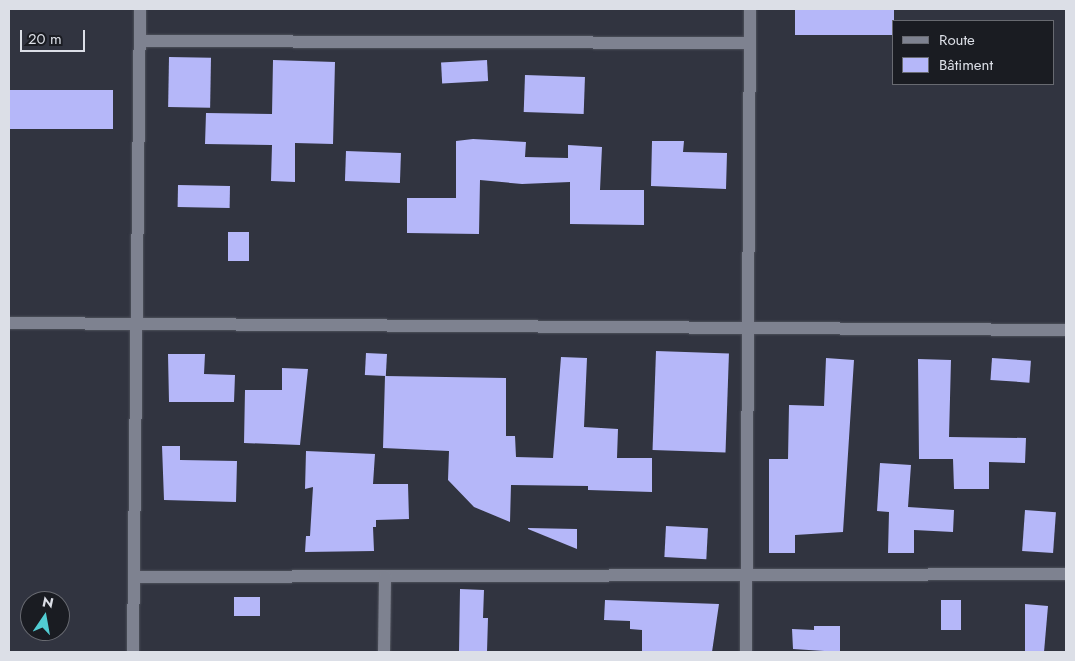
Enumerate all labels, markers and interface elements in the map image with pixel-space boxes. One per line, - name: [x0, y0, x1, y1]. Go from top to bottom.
- scale bar: [22, 20, 88, 52]
- legend: [892, 20, 1055, 85]
- text: 20 m: [28, 28, 62, 50]
- text: Route: [939, 29, 975, 51]
- text: Bâtiment: [939, 54, 993, 76]
- north arrow: [20, 591, 70, 641]
- text: N: [40, 591, 55, 613]

